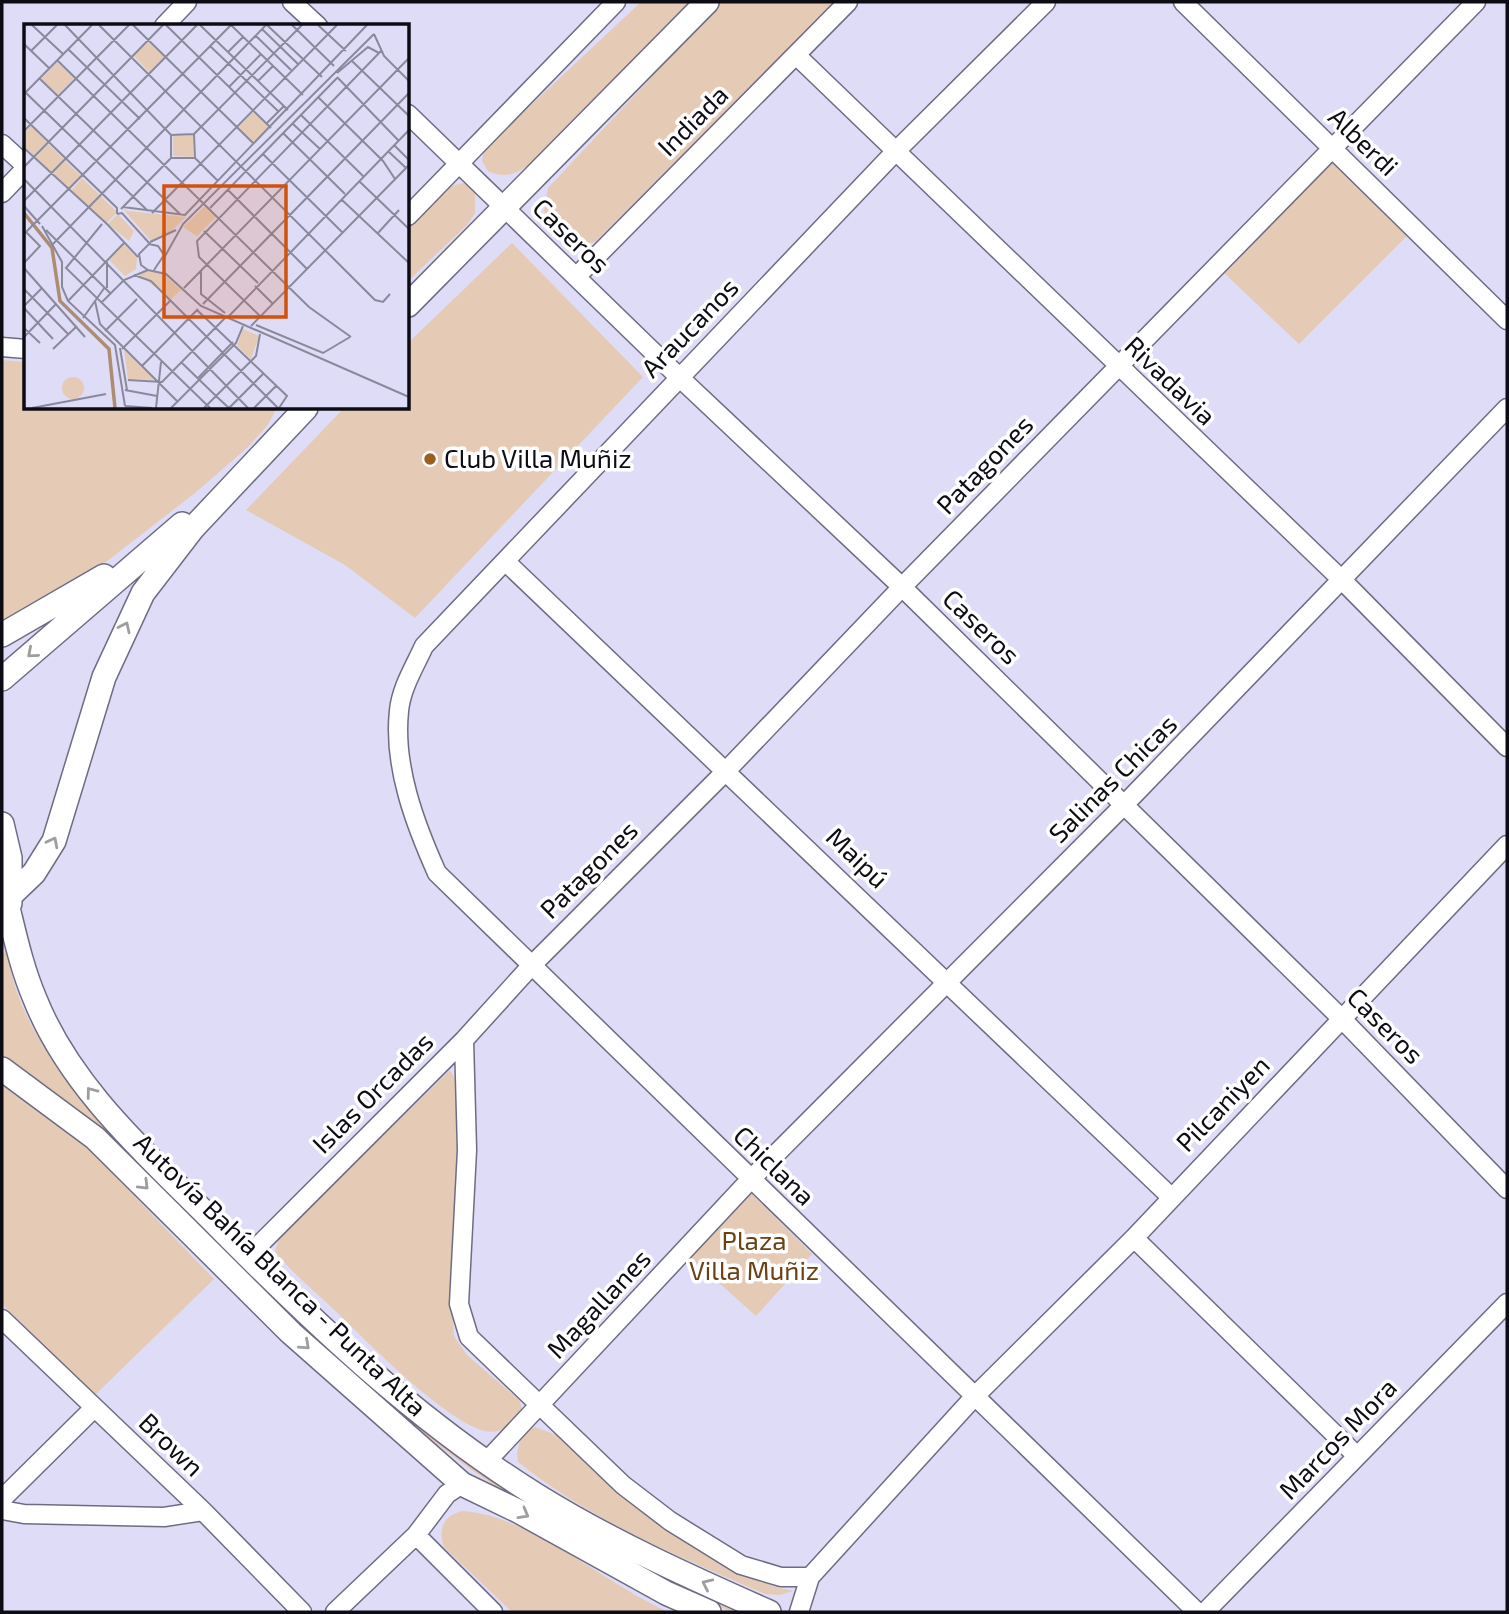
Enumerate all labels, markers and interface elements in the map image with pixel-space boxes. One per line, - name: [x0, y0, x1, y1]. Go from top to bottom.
- inset map: [24, 24, 410, 410]
- street label: Indiada: [650, 78, 734, 162]
- street label: Alberdi: [1323, 101, 1405, 181]
- street label: Caseros: [527, 191, 617, 279]
- street label: Araucanos: [634, 271, 744, 383]
- street label: Rivadavia: [1119, 329, 1223, 431]
- street label: Patagones: [929, 408, 1039, 520]
- place label: Club Villa Muñiz: [444, 442, 632, 473]
- marker: Club Villa Muñiz: [422, 451, 438, 467]
- street label: Caseros: [937, 582, 1027, 670]
- one-way arrow: [117, 622, 131, 634]
- one-way arrow: [28, 645, 41, 657]
- street label: Salinas Chicas: [1042, 708, 1182, 848]
- street label: Patagones: [533, 814, 643, 924]
- street label: Maipú: [821, 820, 895, 894]
- one-way arrow: [45, 837, 59, 849]
- street label: Caseros: [1342, 981, 1430, 1069]
- street label: Islas Orcadas: [305, 1025, 439, 1159]
- street label: Pilcaniyen: [1169, 1049, 1275, 1157]
- one-way arrow: [87, 1087, 100, 1099]
- street label: Chiclana: [728, 1119, 822, 1211]
- street label: Autovía Bahía Blanca - Punta Alta: [129, 1126, 433, 1422]
- one-way arrow: [136, 1177, 148, 1189]
- park label: Plaza Villa Muñiz: [689, 1224, 819, 1285]
- street label: Magallanes: [540, 1242, 656, 1364]
- one-way arrow: [297, 1337, 310, 1349]
- street label: Marcos Mora: [1272, 1371, 1402, 1505]
- street label: Brown: [133, 1406, 211, 1482]
- one-way arrow: [516, 1506, 529, 1519]
- one-way arrow: [702, 1578, 714, 1592]

